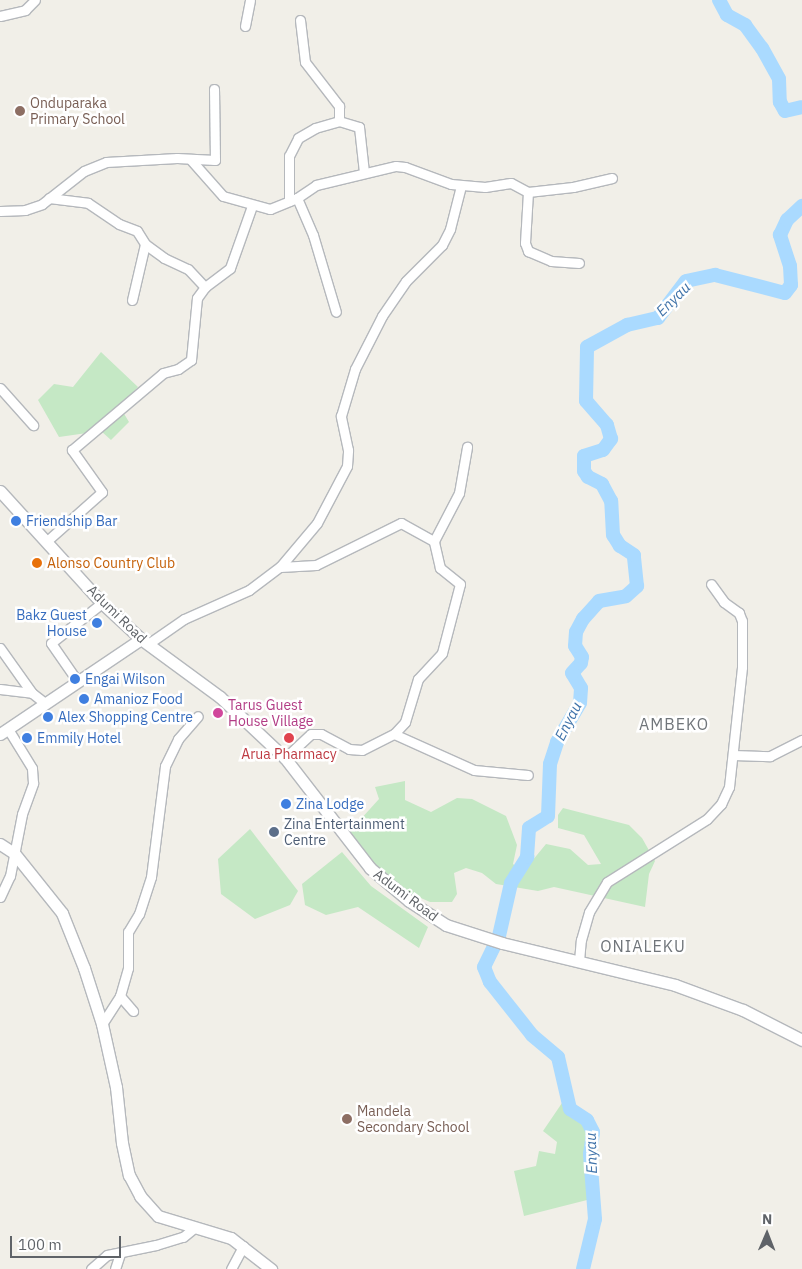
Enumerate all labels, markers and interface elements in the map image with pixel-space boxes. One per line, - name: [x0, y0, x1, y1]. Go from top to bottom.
- place label: Onduparaka Primary School: [30, 95, 125, 128]
- marker: Onduparaka Primary School: [14, 105, 26, 117]
- water label: Enyau: [652, 278, 694, 320]
- place label: Friendship Bar: [26, 513, 117, 529]
- marker: Friendship Bar: [10, 515, 22, 527]
- place label: Alonso Country Club: [47, 555, 175, 571]
- marker: Alonso Country Club: [31, 557, 43, 569]
- street label: Adumi Road: [84, 581, 150, 647]
- place label: Bakz Guest House: [16, 607, 87, 640]
- marker: Bakz Guest House: [91, 617, 103, 629]
- place label: Engai Wilson: [85, 671, 165, 687]
- marker: Engai Wilson: [69, 673, 81, 685]
- place label: Amanioz Food: [94, 691, 183, 707]
- marker: Amanioz Food: [78, 693, 90, 705]
- place label: Tarus Guest House Village: [228, 697, 314, 730]
- water label: Enyau: [551, 699, 585, 743]
- marker: Tarus Guest House Village: [212, 707, 224, 719]
- place label: Alex Shopping Centre: [58, 709, 193, 725]
- marker: Alex Shopping Centre: [42, 711, 54, 723]
- district label: AMBEKO: [638, 714, 710, 734]
- place label: Emmily Hotel: [37, 730, 121, 746]
- marker: Emmily Hotel: [21, 732, 33, 744]
- marker: Arua Pharmacy: [283, 732, 295, 744]
- place label: Arua Pharmacy: [241, 746, 337, 762]
- place label: Zina Lodge: [296, 796, 364, 812]
- marker: Zina Lodge: [280, 798, 292, 810]
- place label: Zina Entertainment Centre: [284, 816, 405, 849]
- marker: Zina Entertainment Centre: [268, 826, 280, 838]
- street label: Adumi Road: [370, 865, 442, 925]
- district label: ONIALEKU: [599, 936, 687, 956]
- place label: Mandela Secondary School: [357, 1103, 469, 1136]
- marker: Mandela Secondary School: [341, 1113, 353, 1125]
- water label: Enyau: [581, 1132, 601, 1174]
- north arrow: [742, 1209, 792, 1259]
- text: N: [762, 1210, 772, 1228]
- scale bar: [12, 1226, 124, 1258]
- text: 100 m: [18, 1235, 62, 1254]

